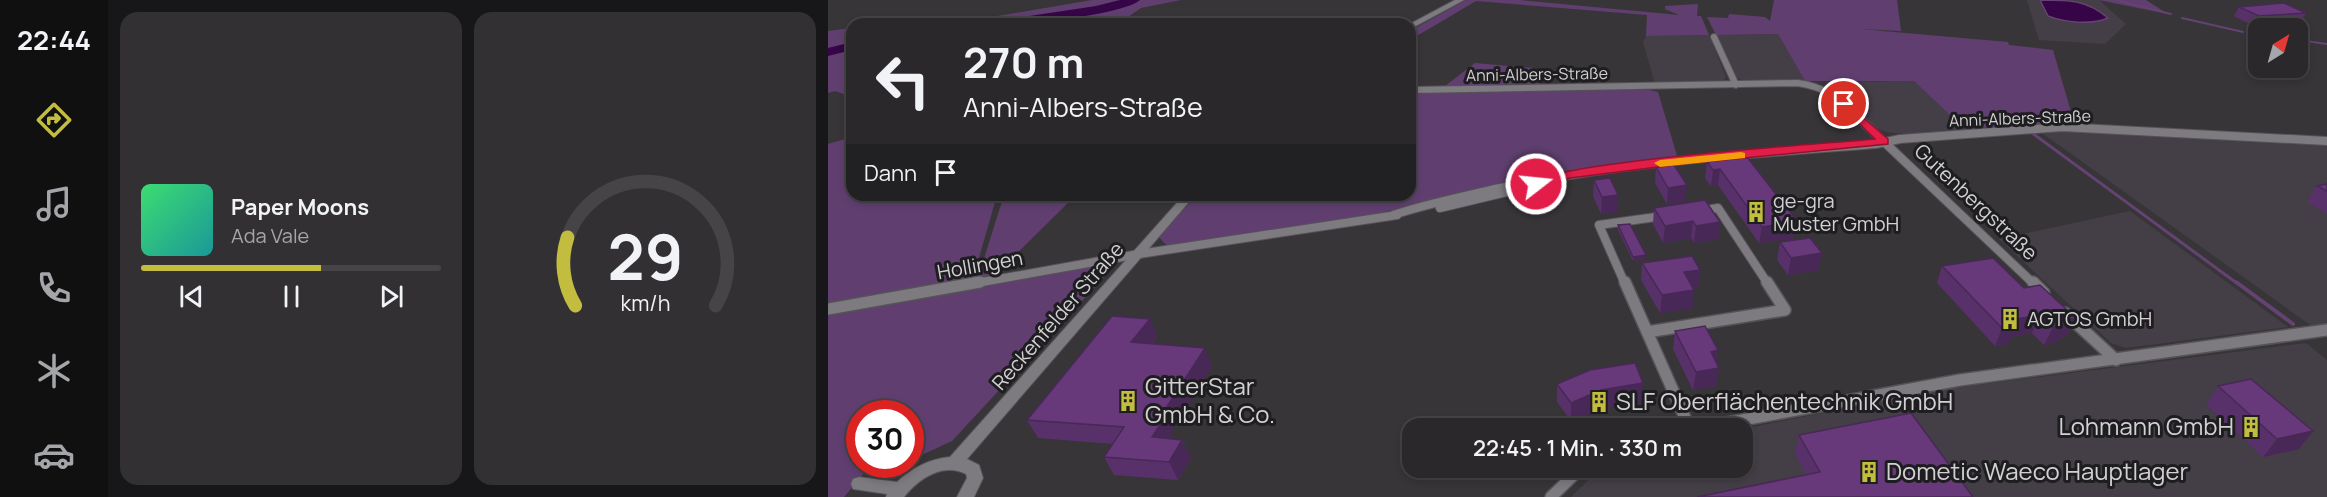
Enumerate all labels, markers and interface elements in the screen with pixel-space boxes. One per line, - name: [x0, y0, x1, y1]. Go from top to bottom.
- north arrow: [2248, 18, 2308, 78]
- map controls: [2248, 18, 2308, 78]
- text: 22:44: [17, 21, 91, 58]
- text: 270 m: [963, 33, 1084, 91]
- icon: left: [864, 42, 942, 120]
- street label: Anni-Albers-Straße: [1466, 62, 1608, 86]
- pin: [1818, 78, 1869, 129]
- icon: arrive: [1827, 87, 1860, 120]
- text: Anni-Albers-Straße: [963, 88, 1203, 125]
- icon: directions: [33, 99, 75, 141]
- street label: Anni-Albers-Straße: [1949, 105, 2091, 131]
- street label: Gutenbergstraße: [1909, 137, 2044, 266]
- position arrow: [1504, 152, 1568, 216]
- icon: arrive: [929, 156, 962, 189]
- text: Dann: [864, 158, 917, 188]
- icon: music: [33, 183, 75, 225]
- place label: ge-gra Muster GmbH: [1773, 187, 1899, 237]
- text: Paper Moons: [231, 192, 369, 222]
- building icon: ge-gra Muster GmbH: [1744, 200, 1768, 224]
- text: 29: [607, 213, 683, 299]
- text: Ada Vale: [231, 222, 309, 249]
- street label: Reckenfelder Straße: [986, 236, 1130, 396]
- street label: Hollingen: [935, 244, 1025, 285]
- icon: phone: [33, 267, 75, 309]
- icon: previous: [175, 280, 208, 313]
- icon: pause: [275, 280, 308, 313]
- icon: next: [375, 280, 408, 313]
- text: km/h: [620, 288, 670, 317]
- place label: AGTOS GmbH: [2027, 305, 2152, 332]
- building icon: AGTOS GmbH: [1998, 307, 2022, 331]
- icon: climate: [33, 350, 75, 392]
- place label: GitterStar GmbH & Co.: [1145, 369, 1275, 430]
- place label: SLF Oberflächentechnik GmbH: [1616, 384, 1953, 417]
- building icon: GitterStar GmbH & Co.: [1116, 389, 1140, 413]
- building icon: SLF Oberflächentechnik GmbH: [1587, 390, 1611, 414]
- speed limit sign: 30: [846, 400, 924, 478]
- place label: Lohmann GmbH: [2058, 409, 2234, 442]
- building icon: Lohmann GmbH: [2239, 415, 2263, 439]
- text: 22:45 · 1 Min. · 330 m: [1473, 433, 1682, 463]
- icon: car: [33, 434, 75, 476]
- place label: Dometic Waeco Hauptlager: [1886, 454, 2189, 487]
- building icon: Dometic Waeco Hauptlager: [1857, 460, 1881, 484]

